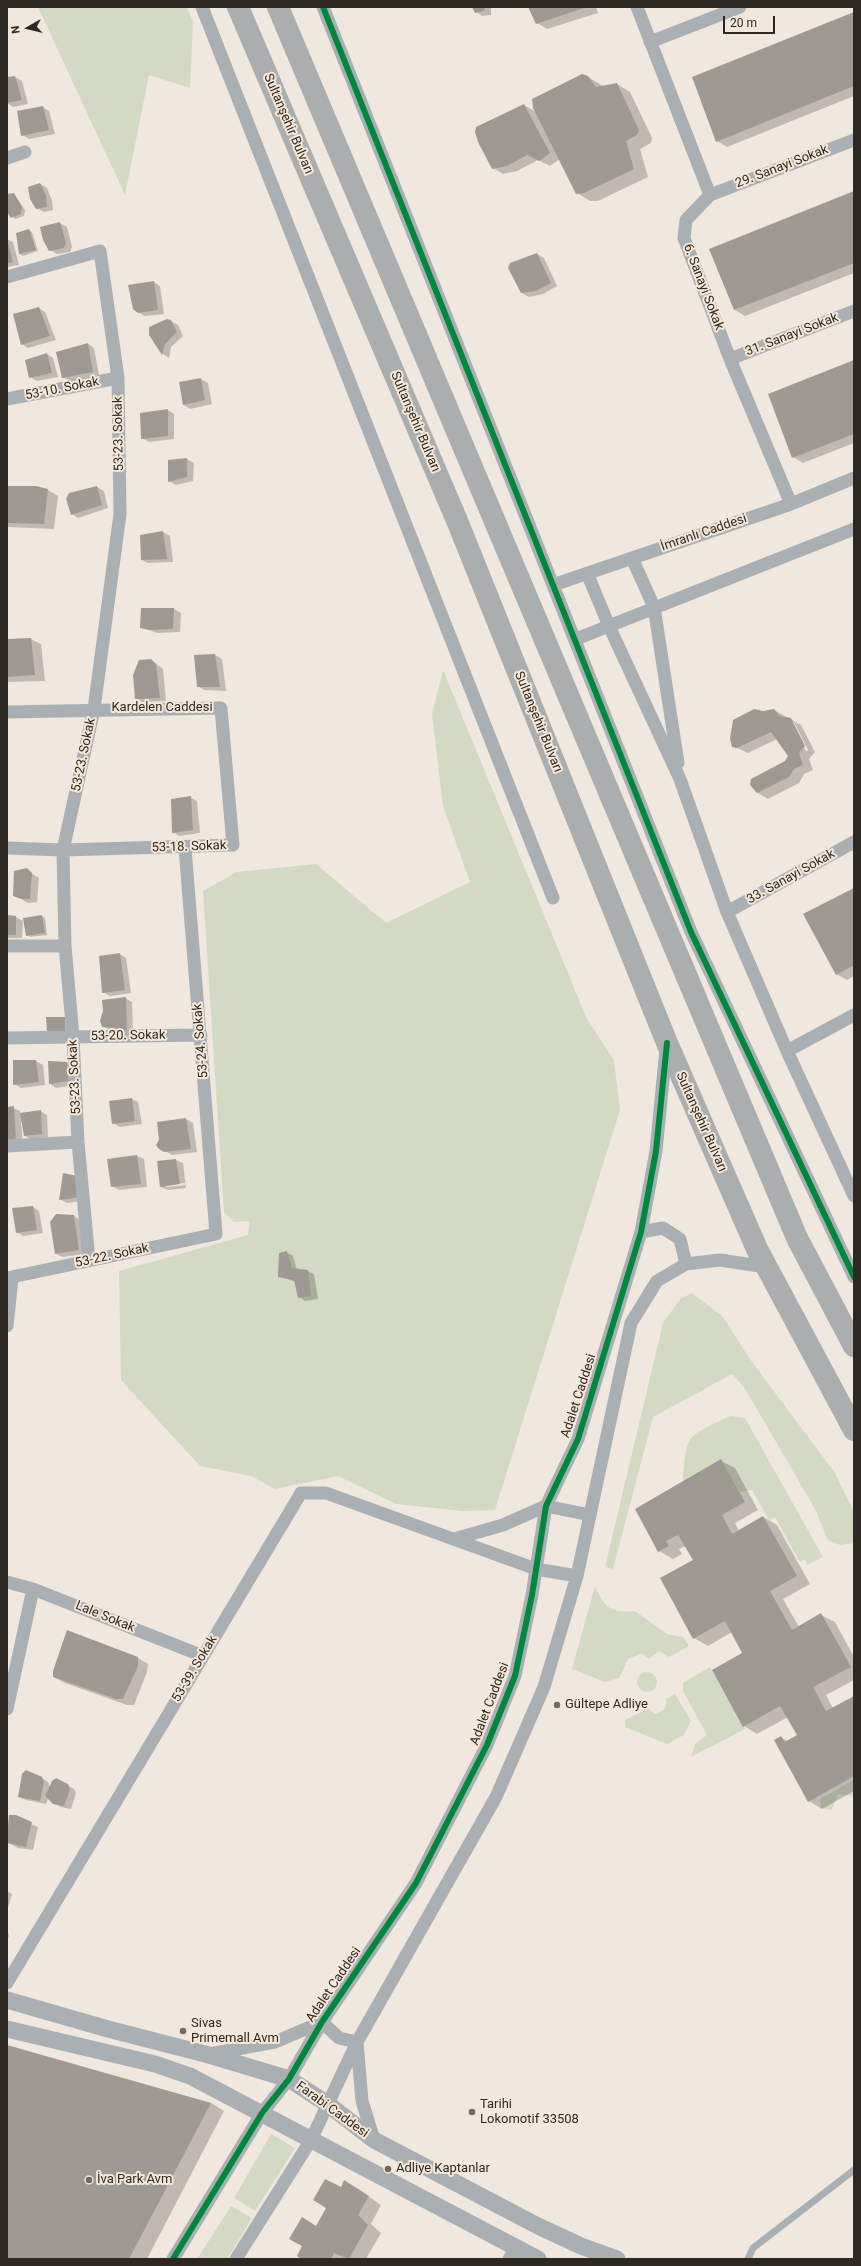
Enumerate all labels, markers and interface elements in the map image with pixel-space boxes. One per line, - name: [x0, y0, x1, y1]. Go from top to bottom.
- north arrow: [8, 8, 48, 48]
- scale bar: [725, 8, 777, 34]
- text: 20 m: [730, 16, 757, 30]
- text: N: [9, 25, 23, 34]
- street label: Sultanşehir Bulvarı: [260, 72, 316, 176]
- street label: 29. Sanayi Sokak: [733, 142, 831, 192]
- street label: 6. Sanayi Sokak: [679, 242, 727, 332]
- street label: 31. Sanayi Sokak: [743, 310, 841, 360]
- street label: Sultanşehir Bulvarı: [387, 370, 443, 474]
- street label: 53-10. Sokak: [24, 374, 100, 404]
- street label: 53-23. Sokak: [111, 396, 127, 472]
- street label: İmranlı Caddesi: [659, 511, 749, 555]
- street label: Sultanşehir Bulvarı: [511, 669, 565, 775]
- street label: Kardelen Caddesi: [111, 700, 213, 716]
- street label: 53-23. Sokak: [69, 717, 99, 793]
- street label: 53-18. Sokak: [151, 838, 227, 856]
- street label: 33. Sanayi Sokak: [744, 846, 838, 908]
- street label: 53-24. Sokak: [190, 1003, 212, 1079]
- street label: 53-20. Sokak: [90, 1028, 166, 1044]
- street label: 53-23. Sokak: [65, 1039, 85, 1115]
- street label: Sultanşehir Bulvarı: [672, 1070, 730, 1174]
- street label: 53-22. Sokak: [74, 1241, 150, 1271]
- street label: Adalet Caddesi: [558, 1352, 600, 1440]
- street label: Lale Sokak: [73, 1598, 137, 1636]
- street label: 53-39. Sokak: [169, 1633, 221, 1705]
- street label: Adalet Caddesi: [467, 1660, 513, 1748]
- place label: Gültepe Adliye: [565, 1697, 648, 1713]
- marker: Gültepe Adliye: [552, 1700, 562, 1710]
- street label: Adalet Caddesi: [303, 1944, 365, 2026]
- place label: Sivas Primemall Avm: [191, 2016, 279, 2047]
- marker: Sivas Primemall Avm: [178, 2026, 188, 2036]
- street label: Farabi Caddesi: [293, 2078, 371, 2142]
- place label: Tarihi Lokomotif 33508: [480, 2097, 579, 2128]
- marker: Tarihi Lokomotif 33508: [467, 2107, 477, 2117]
- place label: Adliye Kaptanlar: [396, 2161, 490, 2177]
- marker: Adliye Kaptanlar: [383, 2164, 393, 2174]
- place label: İva Park Avm: [97, 2172, 172, 2188]
- marker: İva Park Avm: [84, 2175, 94, 2185]

